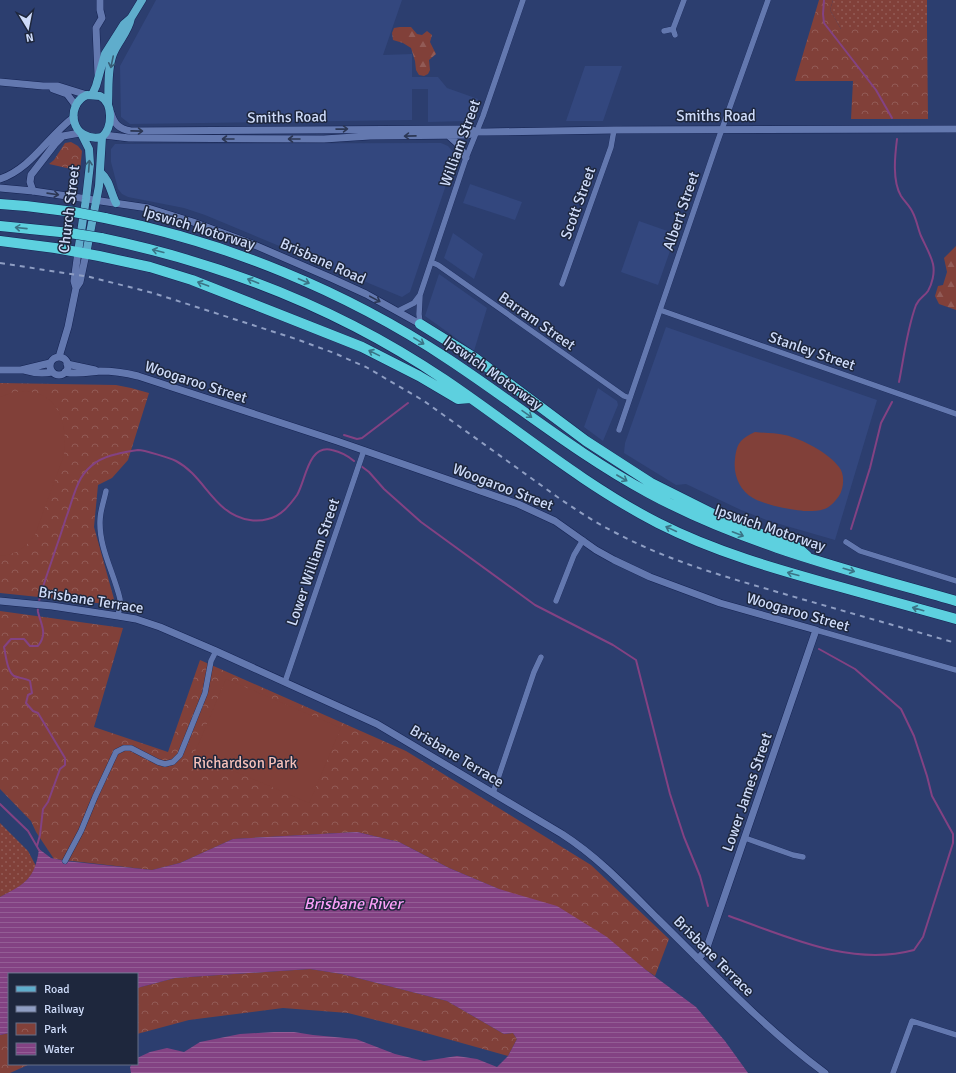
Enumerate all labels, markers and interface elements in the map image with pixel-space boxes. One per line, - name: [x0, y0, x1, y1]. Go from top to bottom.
- north arrow: [8, 8, 48, 48]
- text: N: [25, 30, 35, 44]
- one-way arrow: [107, 55, 115, 68]
- street label: William Street: [436, 97, 484, 189]
- street label: Smiths Road: [247, 107, 327, 127]
- street label: Smiths Road: [676, 107, 756, 125]
- one-way arrow: [335, 126, 348, 133]
- one-way arrow: [130, 127, 143, 135]
- one-way arrow: [404, 132, 417, 140]
- one-way arrow: [222, 135, 235, 143]
- one-way arrow: [288, 135, 301, 143]
- one-way arrow: [86, 160, 93, 173]
- street label: Church Street: [55, 164, 83, 254]
- street label: Scott Street: [557, 164, 599, 242]
- street label: Albert Street: [659, 169, 703, 253]
- one-way arrow: [46, 190, 59, 198]
- street label: Ipswich Motorway: [141, 202, 257, 254]
- one-way arrow: [15, 224, 28, 232]
- street label: Brisbane Road: [277, 234, 369, 288]
- one-way arrow: [151, 247, 164, 254]
- one-way arrow: [247, 276, 259, 284]
- one-way arrow: [297, 278, 309, 285]
- one-way arrow: [198, 279, 210, 287]
- street label: Barram Street: [495, 288, 579, 354]
- one-way arrow: [368, 295, 380, 303]
- street label: Stanley Street: [766, 328, 858, 374]
- street label: Ipswich Motorway: [440, 332, 546, 414]
- one-way arrow: [413, 337, 424, 345]
- one-way arrow: [369, 349, 381, 356]
- street label: Woogaroo Street: [143, 357, 249, 407]
- one-way arrow: [521, 410, 532, 418]
- street label: Woogaroo Street: [450, 460, 556, 514]
- one-way arrow: [616, 474, 628, 482]
- street label: Lower William Street: [283, 496, 343, 628]
- street label: Ipswich Motorway: [712, 501, 828, 555]
- one-way arrow: [666, 525, 678, 532]
- one-way arrow: [732, 531, 744, 539]
- one-way arrow: [843, 567, 856, 574]
- one-way arrow: [787, 570, 800, 577]
- street label: Brisbane Terrace: [37, 583, 145, 617]
- street label: Woogaroo Street: [744, 589, 852, 635]
- one-way arrow: [912, 605, 925, 612]
- street label: Brisbane Terrace: [407, 721, 507, 791]
- street label: Lower James Street: [718, 730, 776, 854]
- park label: Richardson Park: [193, 754, 297, 772]
- water label: Brisbane River: [304, 894, 404, 914]
- street label: Brisbane Terrace: [670, 912, 758, 1000]
- legend: [8, 973, 138, 1065]
- text: Road: [44, 982, 70, 997]
- text: Railway: [44, 1002, 84, 1017]
- text: Park: [44, 1022, 67, 1037]
- text: Water: [44, 1042, 75, 1057]

